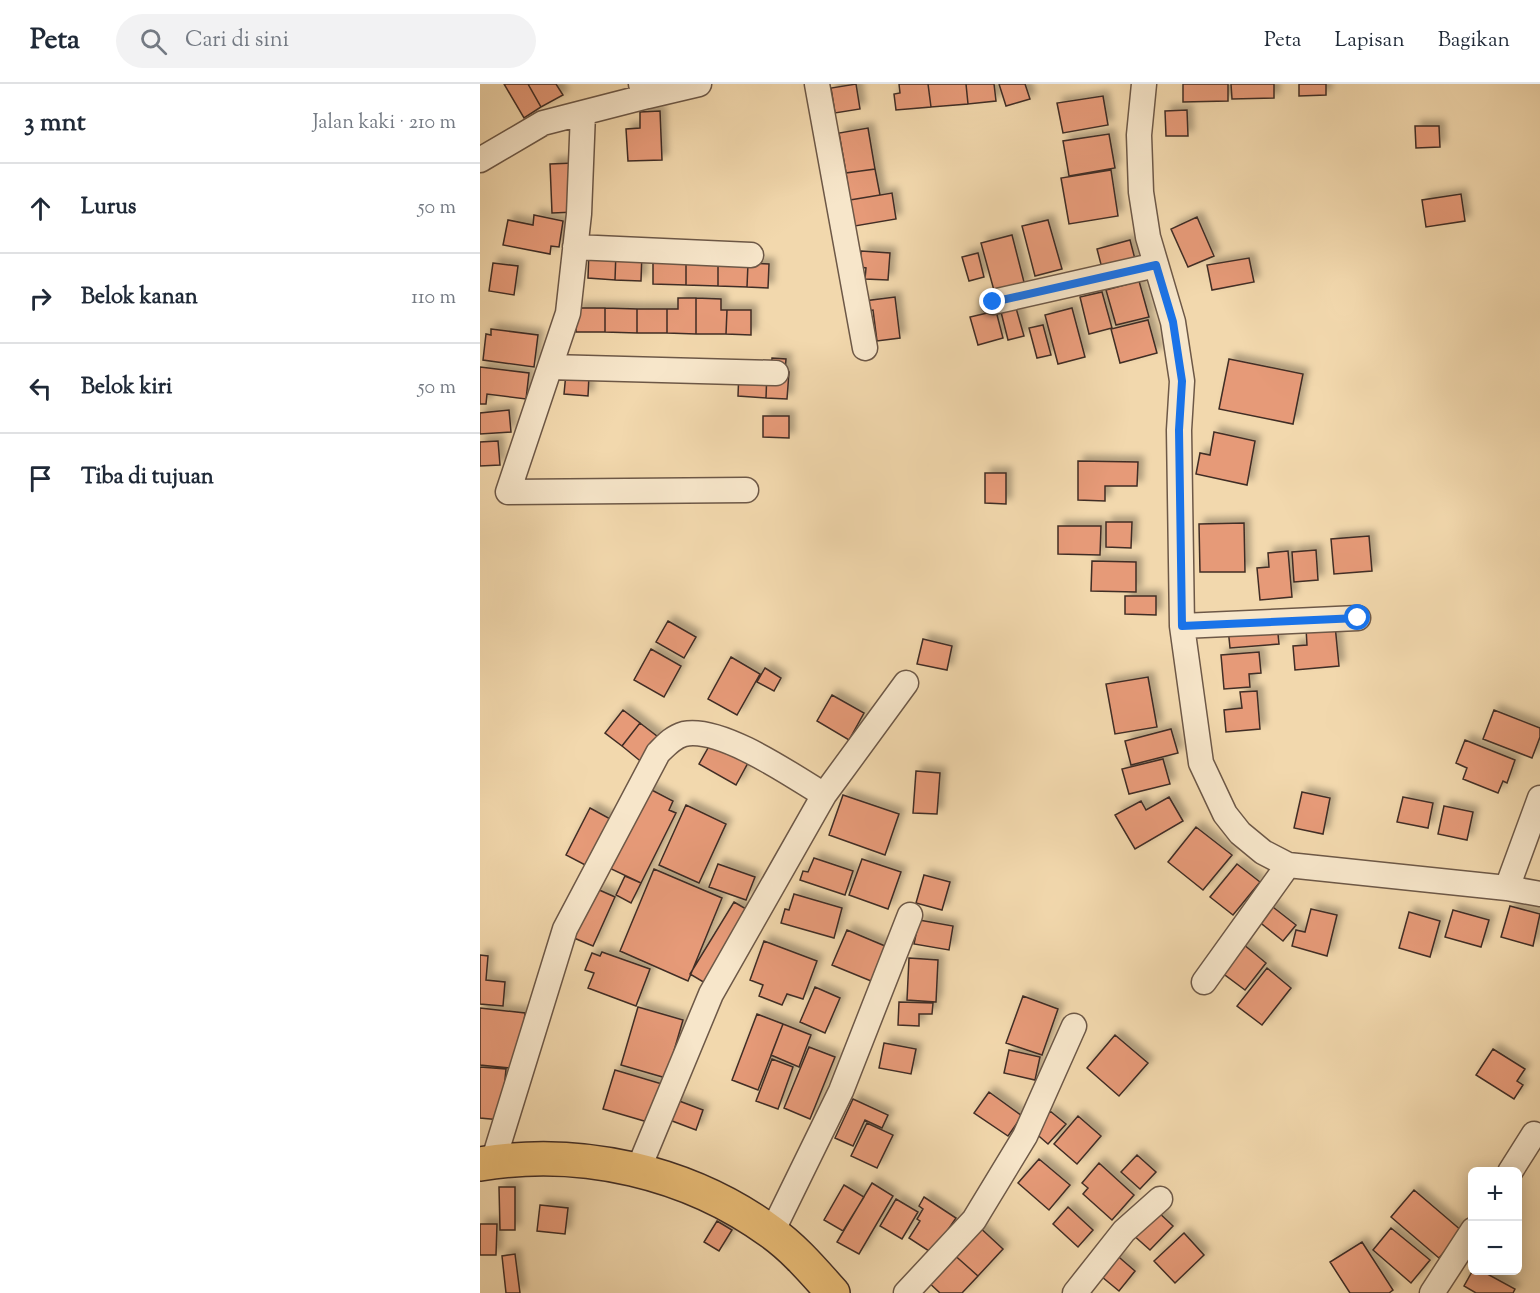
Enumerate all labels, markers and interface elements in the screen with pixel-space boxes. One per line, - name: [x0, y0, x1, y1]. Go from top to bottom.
- search box: [116, 14, 536, 68]
- text: Peta: [30, 21, 80, 61]
- icon: search: [137, 25, 170, 58]
- text: Cari di sini: [185, 25, 289, 57]
- text: Peta: [1264, 26, 1302, 56]
- text: Lapisan: [1335, 26, 1405, 56]
- text: Bagikan: [1438, 26, 1510, 56]
- text: 3 mnt: [24, 105, 86, 142]
- text: Jalan kaki · 210 m: [313, 109, 456, 138]
- icon: ahead: [24, 192, 57, 225]
- text: Lurus: [81, 192, 137, 224]
- text: 50 m: [418, 194, 456, 223]
- icon: right: [24, 282, 57, 315]
- text: Belok kanan: [81, 282, 198, 314]
- text: 110 m: [411, 284, 456, 313]
- route end: [979, 288, 1005, 314]
- icon: left: [24, 372, 57, 405]
- text: Belok kiri: [81, 372, 172, 404]
- text: 50 m: [418, 374, 456, 403]
- icon: arrive: [24, 462, 57, 495]
- text: Tiba di tujuan: [81, 462, 214, 494]
- route start: [1344, 604, 1370, 630]
- map controls: [1468, 1167, 1522, 1275]
- button: +: [1468, 1167, 1522, 1221]
- button: −: [1468, 1221, 1522, 1275]

